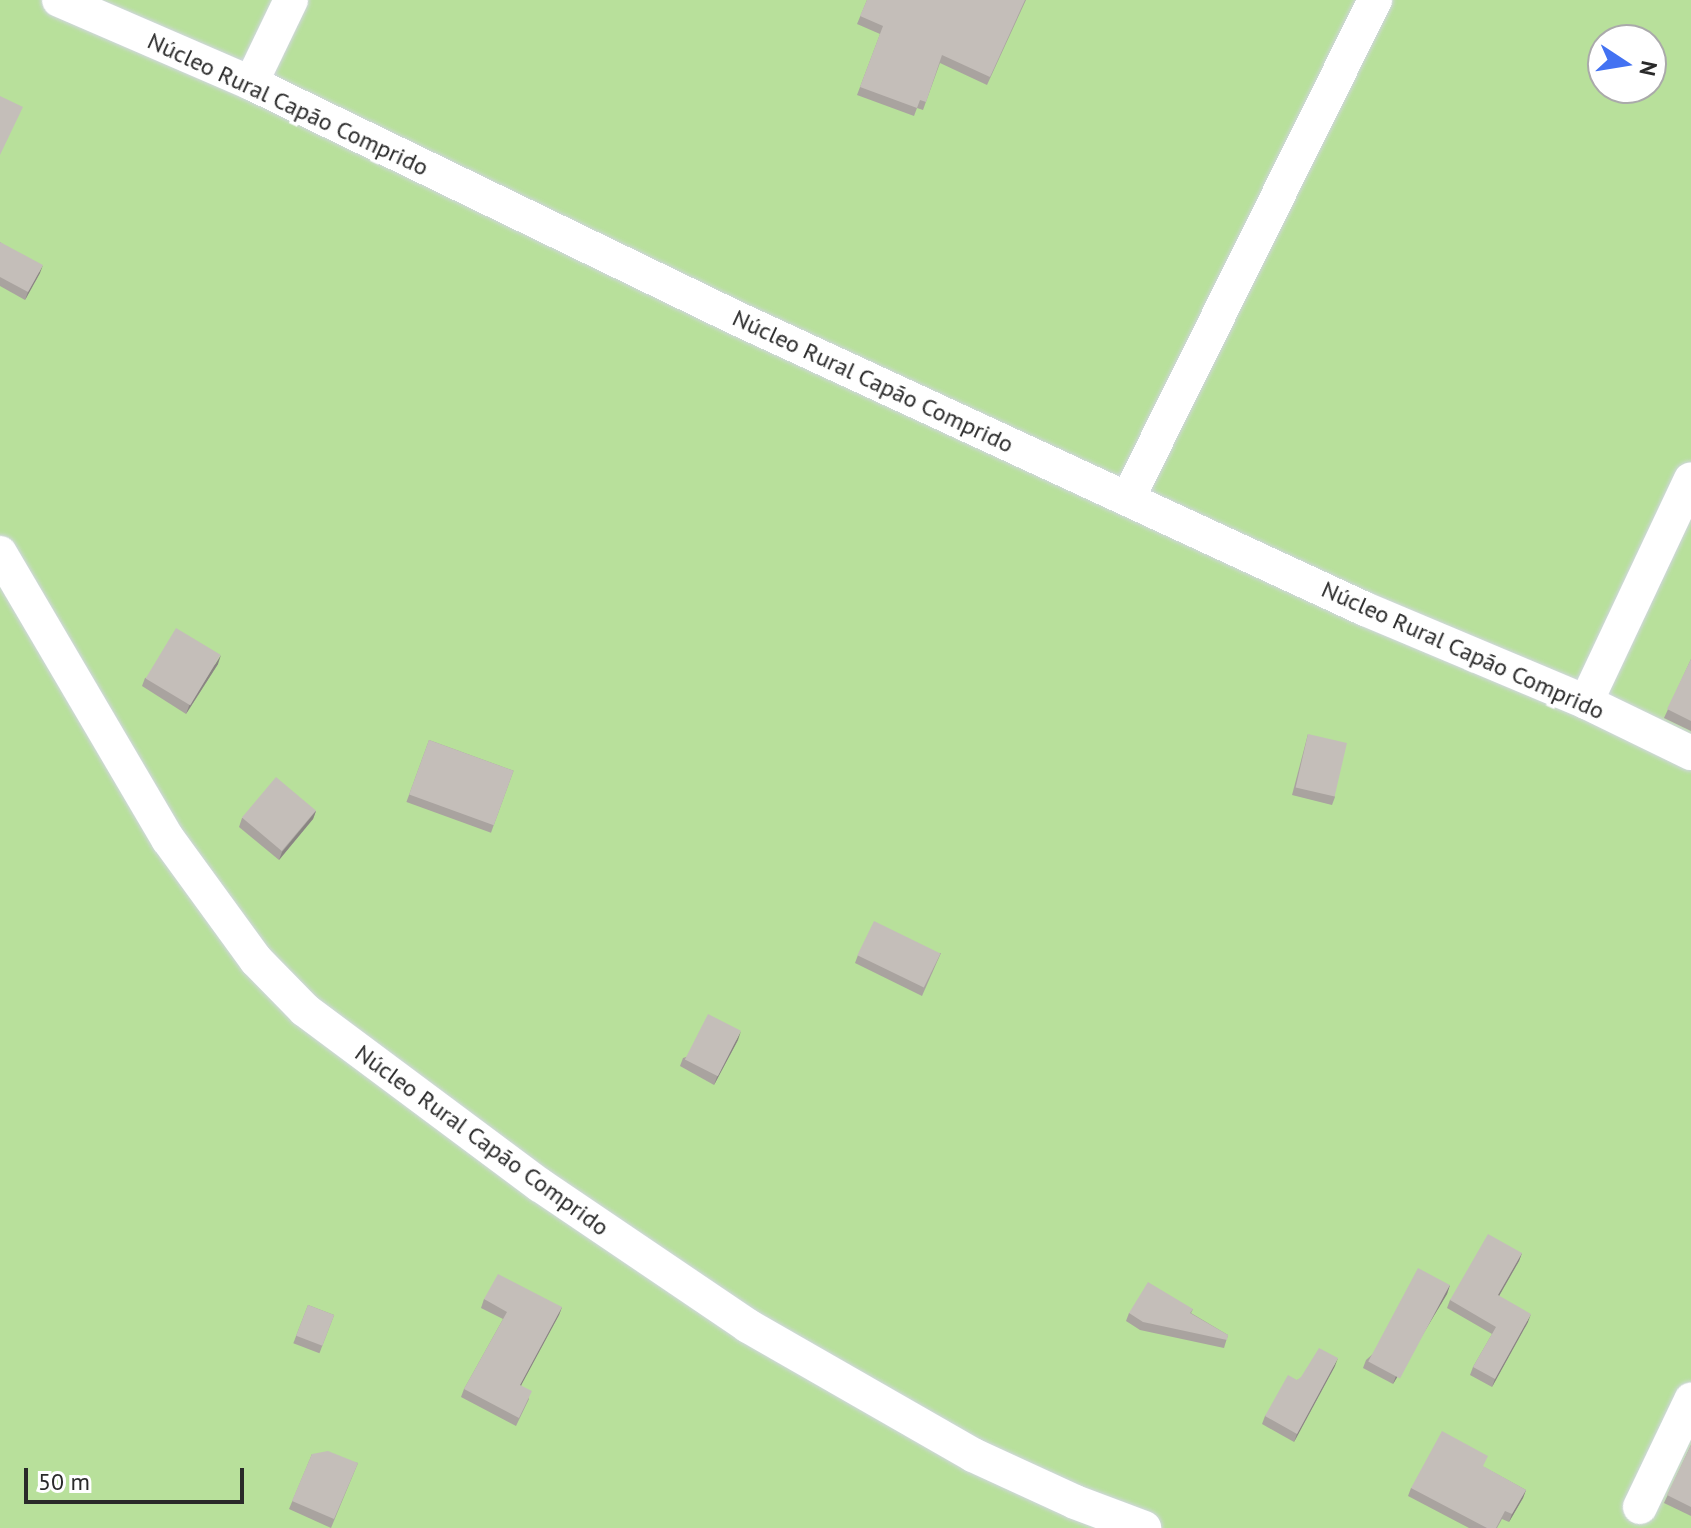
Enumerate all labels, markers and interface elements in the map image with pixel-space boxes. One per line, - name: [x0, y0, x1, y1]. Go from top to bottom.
- north arrow: [1587, 24, 1667, 104]
- street label: Núcleo Rural Capão Comprido: [143, 26, 433, 182]
- text: N: [1633, 59, 1664, 79]
- street label: Núcleo Rural Capão Comprido: [728, 303, 1018, 459]
- street label: Núcleo Rural Capão Comprido: [1317, 575, 1609, 725]
- street label: Núcleo Rural Capão Comprido: [350, 1038, 614, 1242]
- scale bar: [28, 1452, 248, 1502]
- text: 50 m: [38, 1466, 90, 1497]

